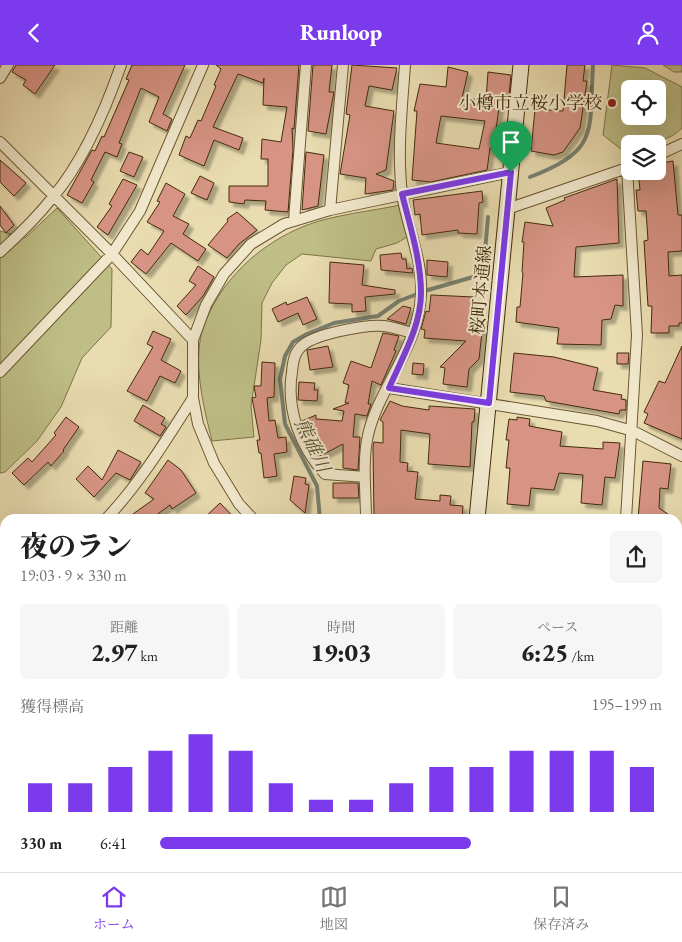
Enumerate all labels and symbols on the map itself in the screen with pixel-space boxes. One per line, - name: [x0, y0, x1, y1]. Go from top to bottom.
- place label: 小樽市立桜小学校: [458, 91, 602, 114]
- marker: 小樽市立桜小学校: [606, 97, 618, 109]
- pin: [490, 121, 532, 172]
- street label: 桜町本通線: [465, 244, 496, 336]
- water label: 熊碓川: [289, 414, 337, 478]

